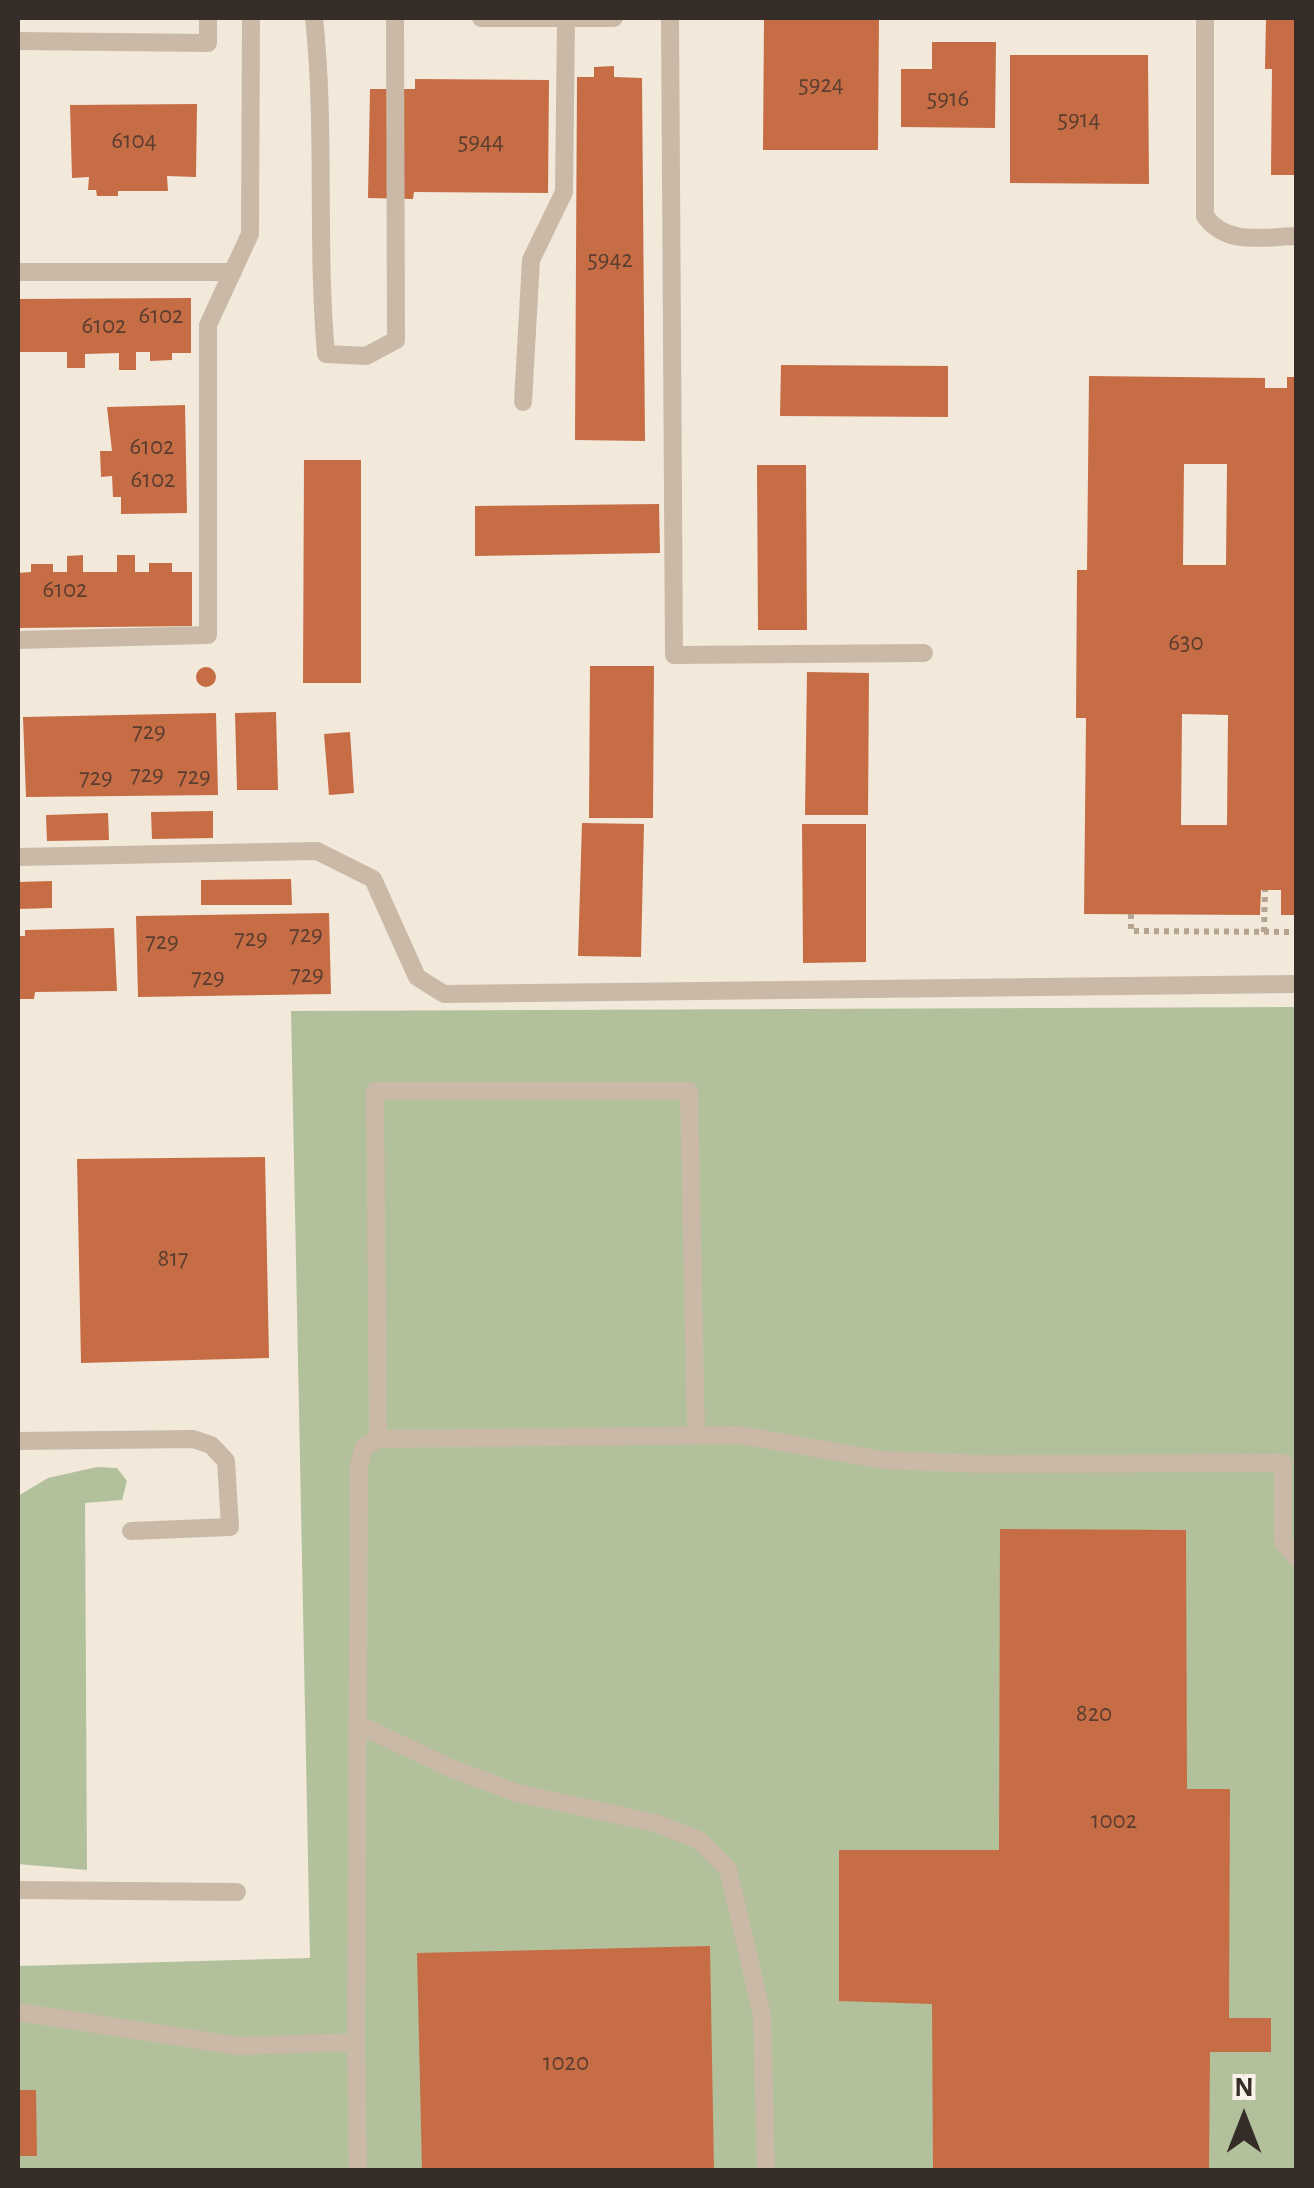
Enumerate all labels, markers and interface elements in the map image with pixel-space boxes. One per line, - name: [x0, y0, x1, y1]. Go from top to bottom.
- house number: 5924: [798, 69, 844, 99]
- house number: 5916: [927, 83, 969, 113]
- house number: 5914: [1058, 104, 1100, 134]
- house number: 6104: [111, 125, 157, 155]
- house number: 5944: [458, 126, 504, 156]
- house number: 5942: [587, 244, 633, 274]
- house number: 6102: [139, 300, 183, 330]
- house number: 6102: [82, 310, 126, 340]
- house number: 6102: [130, 431, 174, 461]
- house number: 6102: [131, 464, 175, 494]
- house number: 6102: [43, 574, 87, 604]
- house number: 630: [1168, 627, 1204, 657]
- house number: 729: [132, 716, 166, 746]
- house number: 729: [130, 759, 164, 789]
- house number: 729: [177, 761, 211, 791]
- house number: 729: [79, 762, 113, 792]
- house number: 729: [289, 919, 323, 949]
- house number: 729: [234, 923, 268, 953]
- house number: 729: [145, 926, 179, 956]
- house number: 729: [290, 959, 324, 989]
- house number: 729: [191, 962, 225, 992]
- house number: 817: [158, 1243, 188, 1273]
- house number: 820: [1076, 1698, 1112, 1728]
- house number: 1002: [1091, 1805, 1137, 1835]
- house number: 1020: [543, 2047, 589, 2077]
- north arrow: [1194, 2068, 1294, 2168]
- text: N: [1234, 2074, 1254, 2102]

